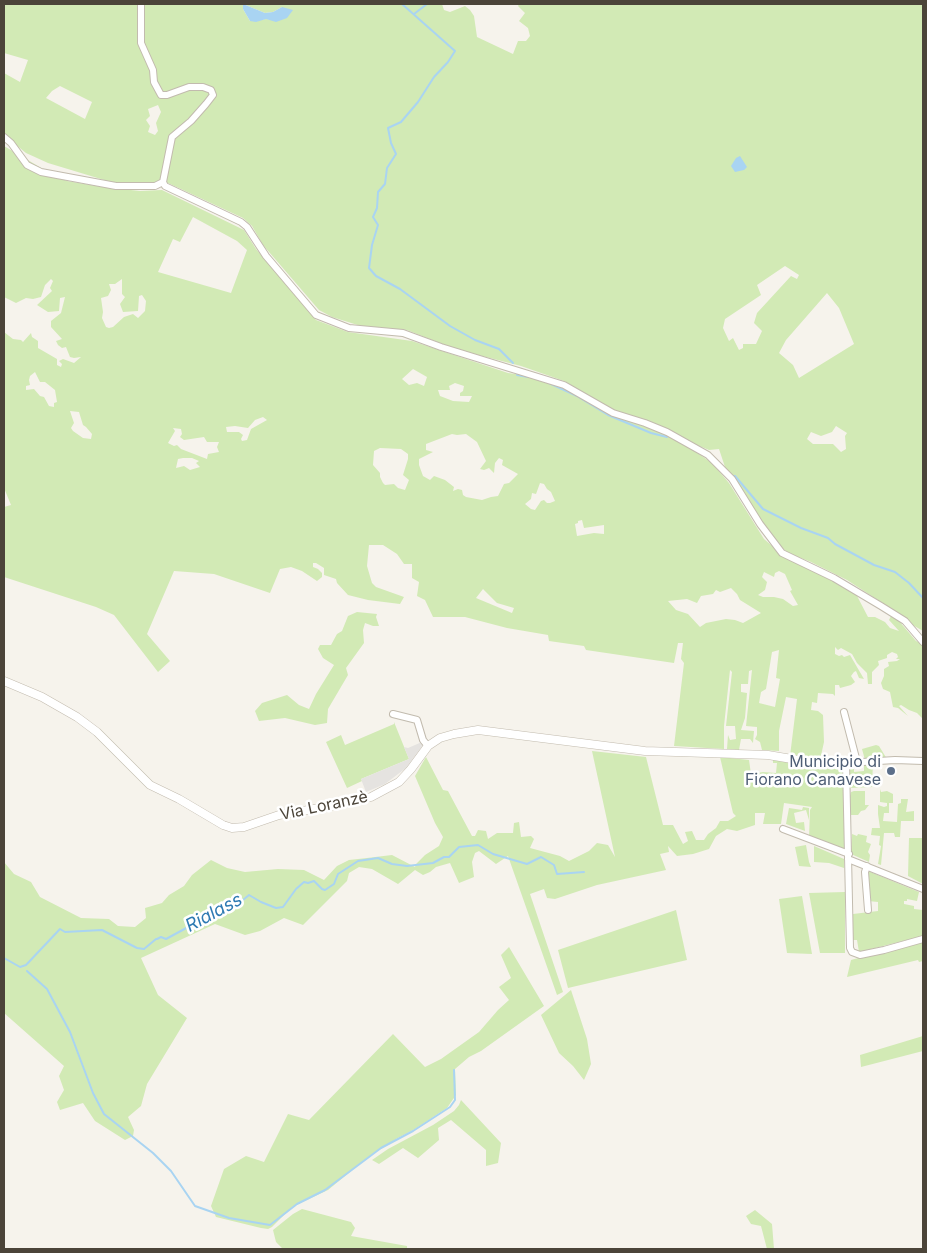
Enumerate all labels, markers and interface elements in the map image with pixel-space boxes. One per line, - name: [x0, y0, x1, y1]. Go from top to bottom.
- place label: Municipio di Fiorano Canavese: [745, 752, 881, 790]
- marker: Municipio di Fiorano Canavese: [885, 765, 897, 777]
- street label: Via Loranzè: [278, 787, 370, 825]
- water label: Rialass: [182, 889, 246, 937]

